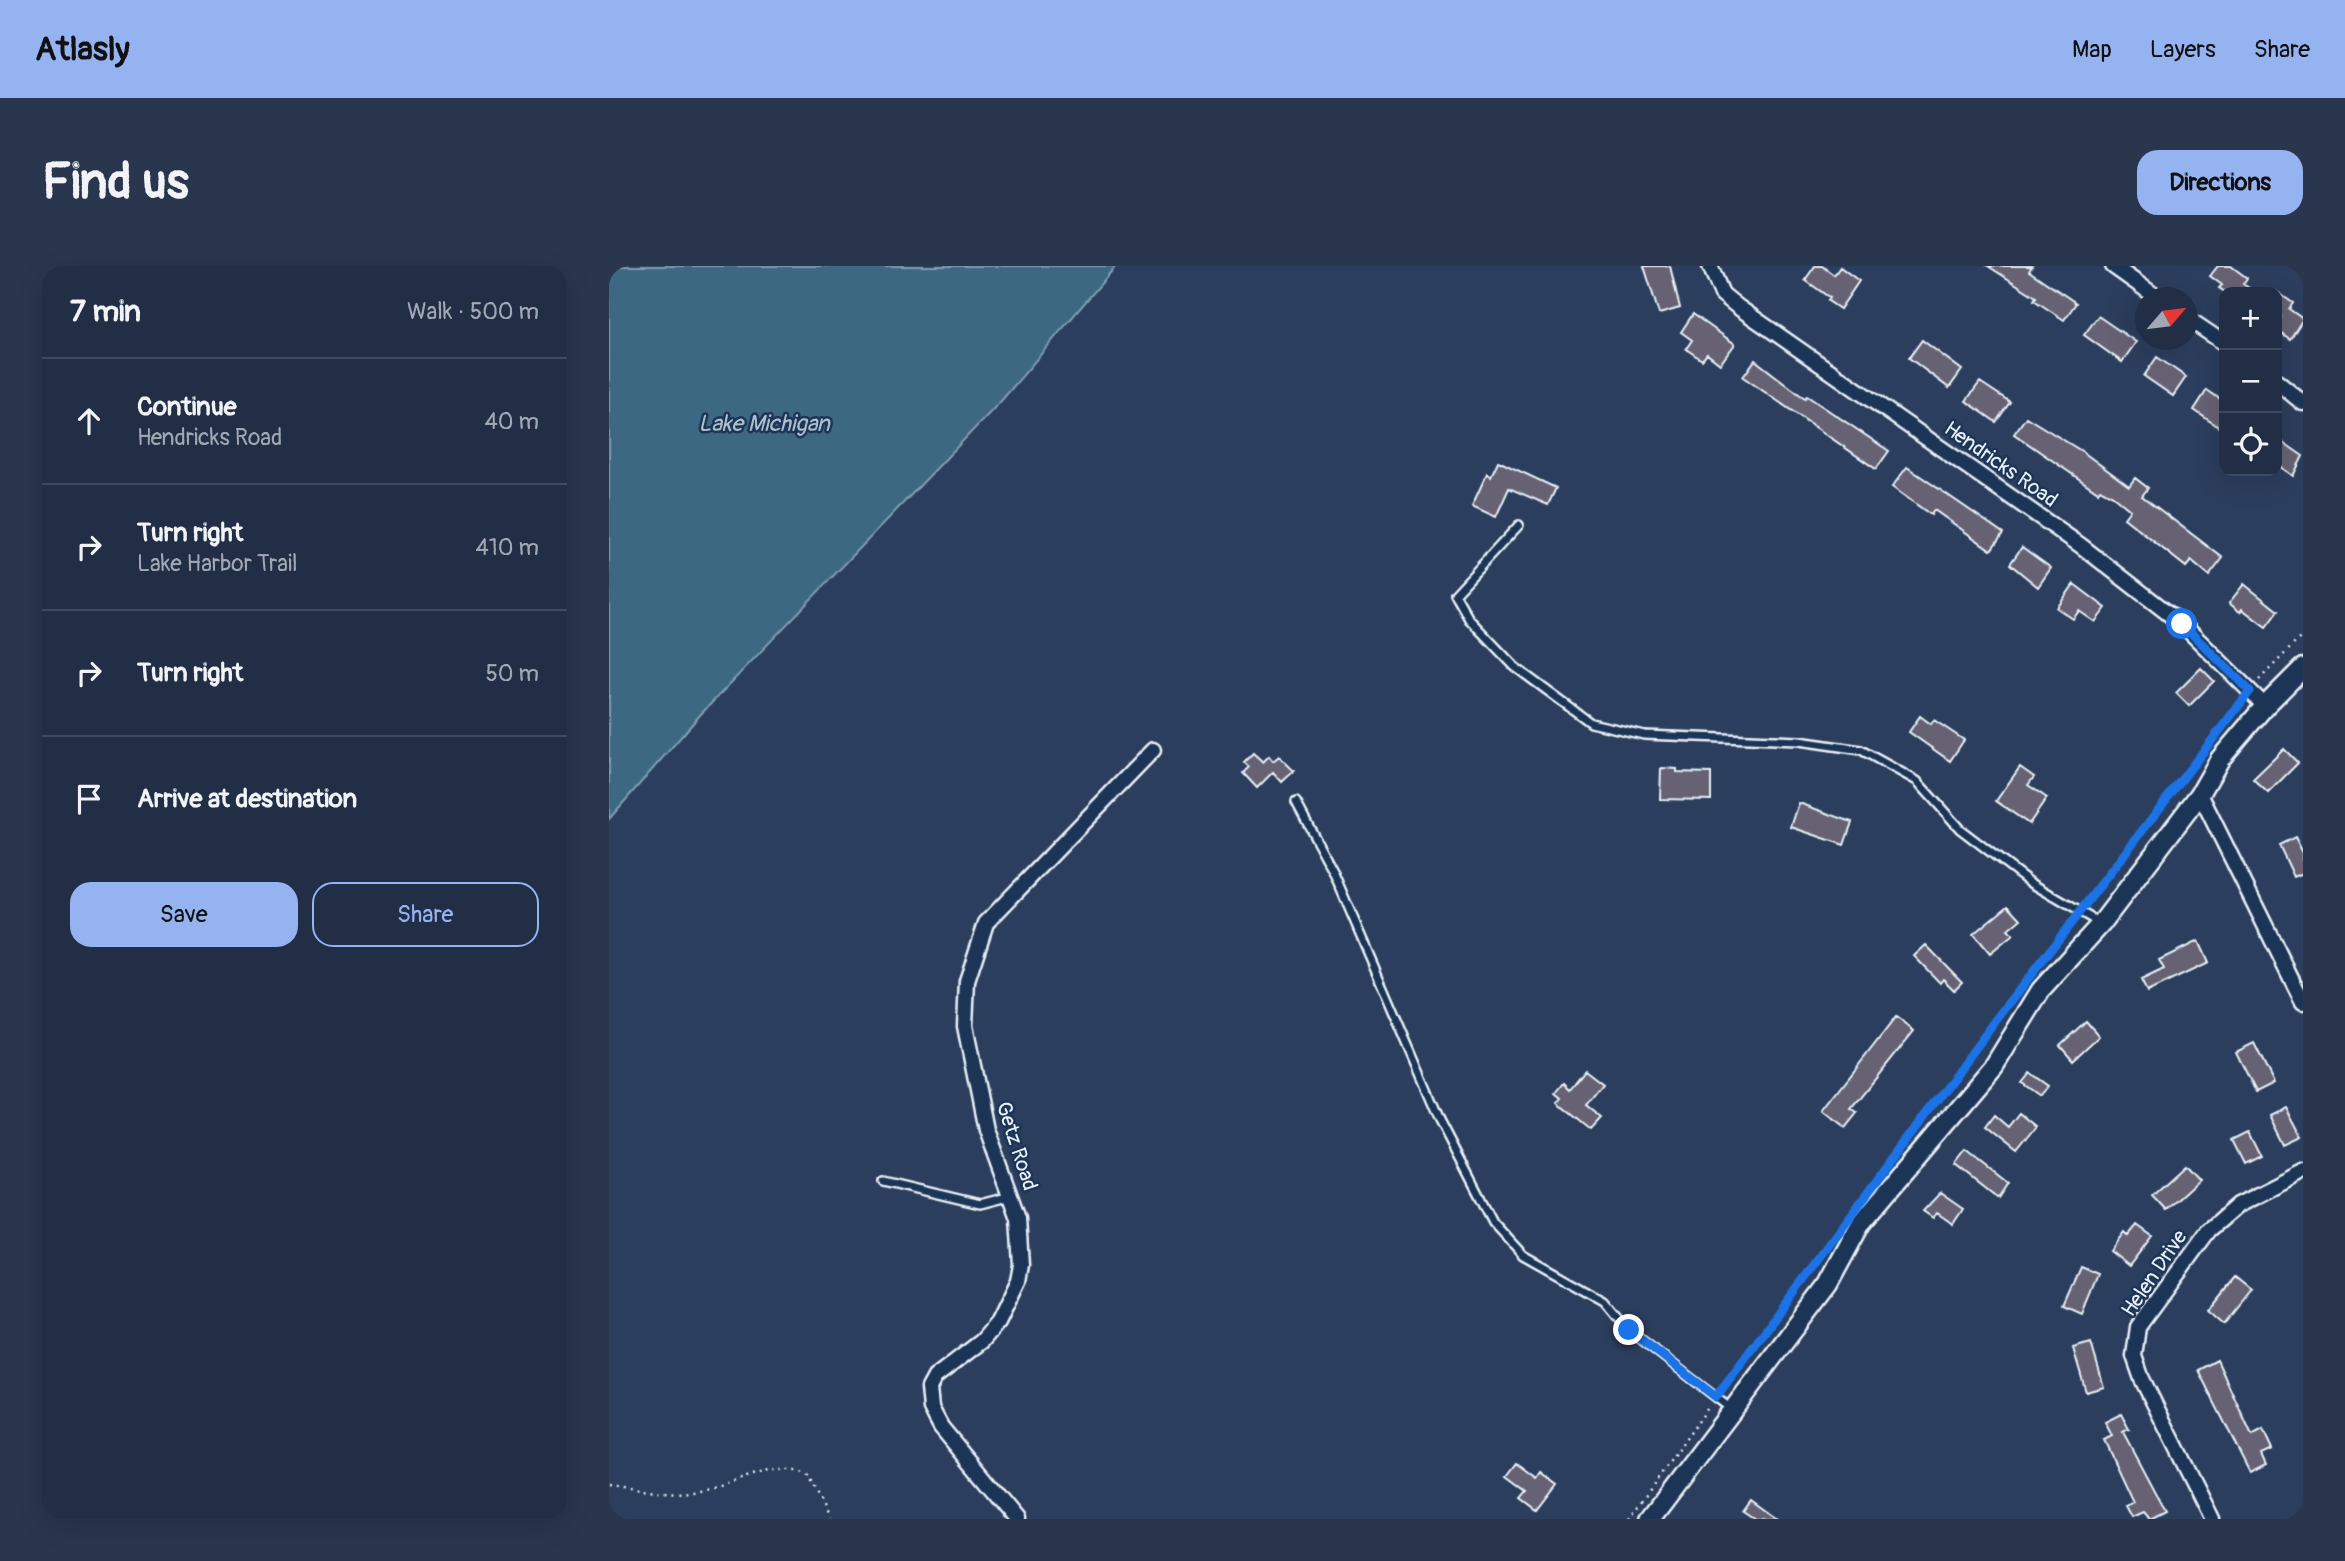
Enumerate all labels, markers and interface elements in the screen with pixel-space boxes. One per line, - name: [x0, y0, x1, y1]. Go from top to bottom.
- text: Atlasly: [35, 29, 130, 70]
- text: Map: [2072, 35, 2112, 64]
- text: Layers: [2150, 35, 2216, 64]
- text: Share: [2254, 35, 2310, 64]
- button: Directions: [2137, 150, 2303, 215]
- text: Find us: [42, 152, 189, 213]
- north arrow: [2135, 287, 2198, 350]
- map controls: [2219, 287, 2282, 476]
- button: +: [2219, 287, 2282, 350]
- text: 7 min: [70, 293, 141, 330]
- text: Walk · 500 m: [407, 297, 539, 326]
- button: −: [2219, 350, 2282, 413]
- text: Continue: [137, 391, 237, 423]
- icon: ahead: [70, 402, 108, 440]
- text: 40 m: [485, 407, 539, 436]
- water label: Lake Michigan: [698, 409, 831, 438]
- button: locate: [2219, 413, 2282, 476]
- street label: Hendricks Road: [1939, 415, 2063, 514]
- text: Hendricks Road: [137, 423, 282, 452]
- text: Turn right: [137, 517, 243, 549]
- icon: right: [70, 528, 108, 566]
- text: 410 m: [476, 533, 539, 562]
- text: Lake Harbor Trail: [137, 549, 297, 578]
- route start: [2166, 608, 2197, 639]
- icon: right: [70, 654, 108, 692]
- text: Turn right: [137, 657, 243, 689]
- text: 50 m: [485, 659, 539, 688]
- icon: arrive: [70, 780, 108, 818]
- text: Arrive at destination: [137, 783, 357, 815]
- button: Save: [70, 882, 298, 947]
- button: Share: [312, 882, 539, 947]
- street label: Getz Road: [990, 1098, 1044, 1194]
- street label: Helen Drive: [2116, 1224, 2194, 1322]
- route end: [1613, 1314, 1644, 1345]

